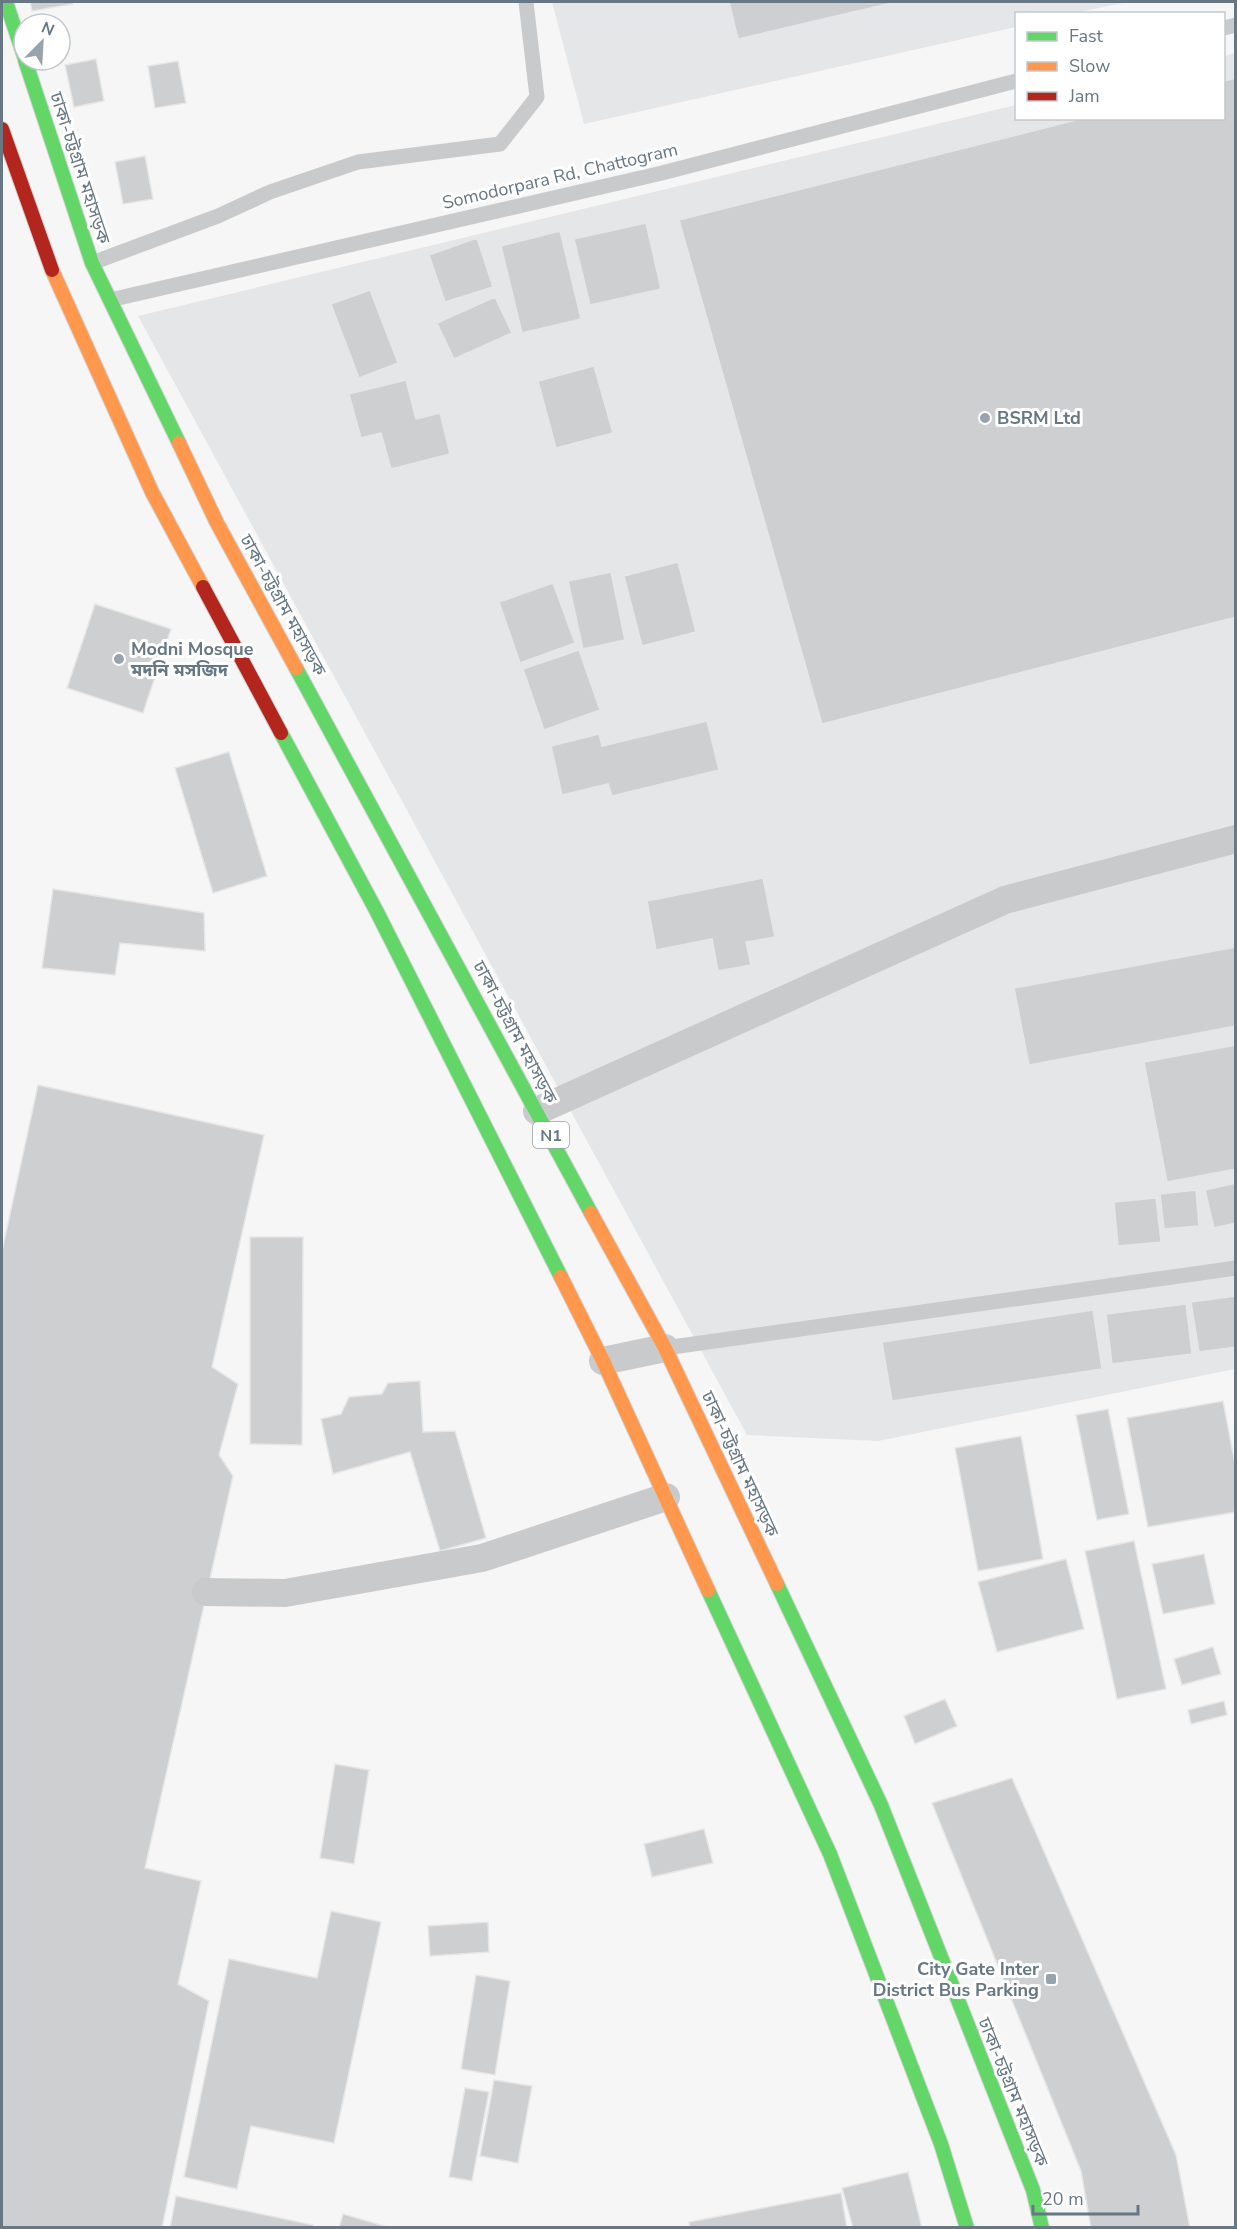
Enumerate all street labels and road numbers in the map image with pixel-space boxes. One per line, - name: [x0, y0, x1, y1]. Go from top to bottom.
- street label: ঢাকা-চট্টগ্রাম মহাসড়ক: [44, 88, 116, 247]
- street label: Somodorpara Rd, Chattogram: [440, 137, 680, 215]
- street label: ঢাকা-চট্টগ্রাম মহাসড়ক: [234, 529, 332, 680]
- street label: ঢাকা-চট্টগ্রাম মহাসড়ক: [467, 956, 563, 1108]
- road number: N1: [533, 1122, 569, 1148]
- street label: ঢাকা-চট্টগ্রাম মহাসড়ক: [695, 1386, 785, 1541]
- street label: ঢাকা-চট্টগ্রাম মহাসড়ক: [972, 2013, 1054, 2170]

